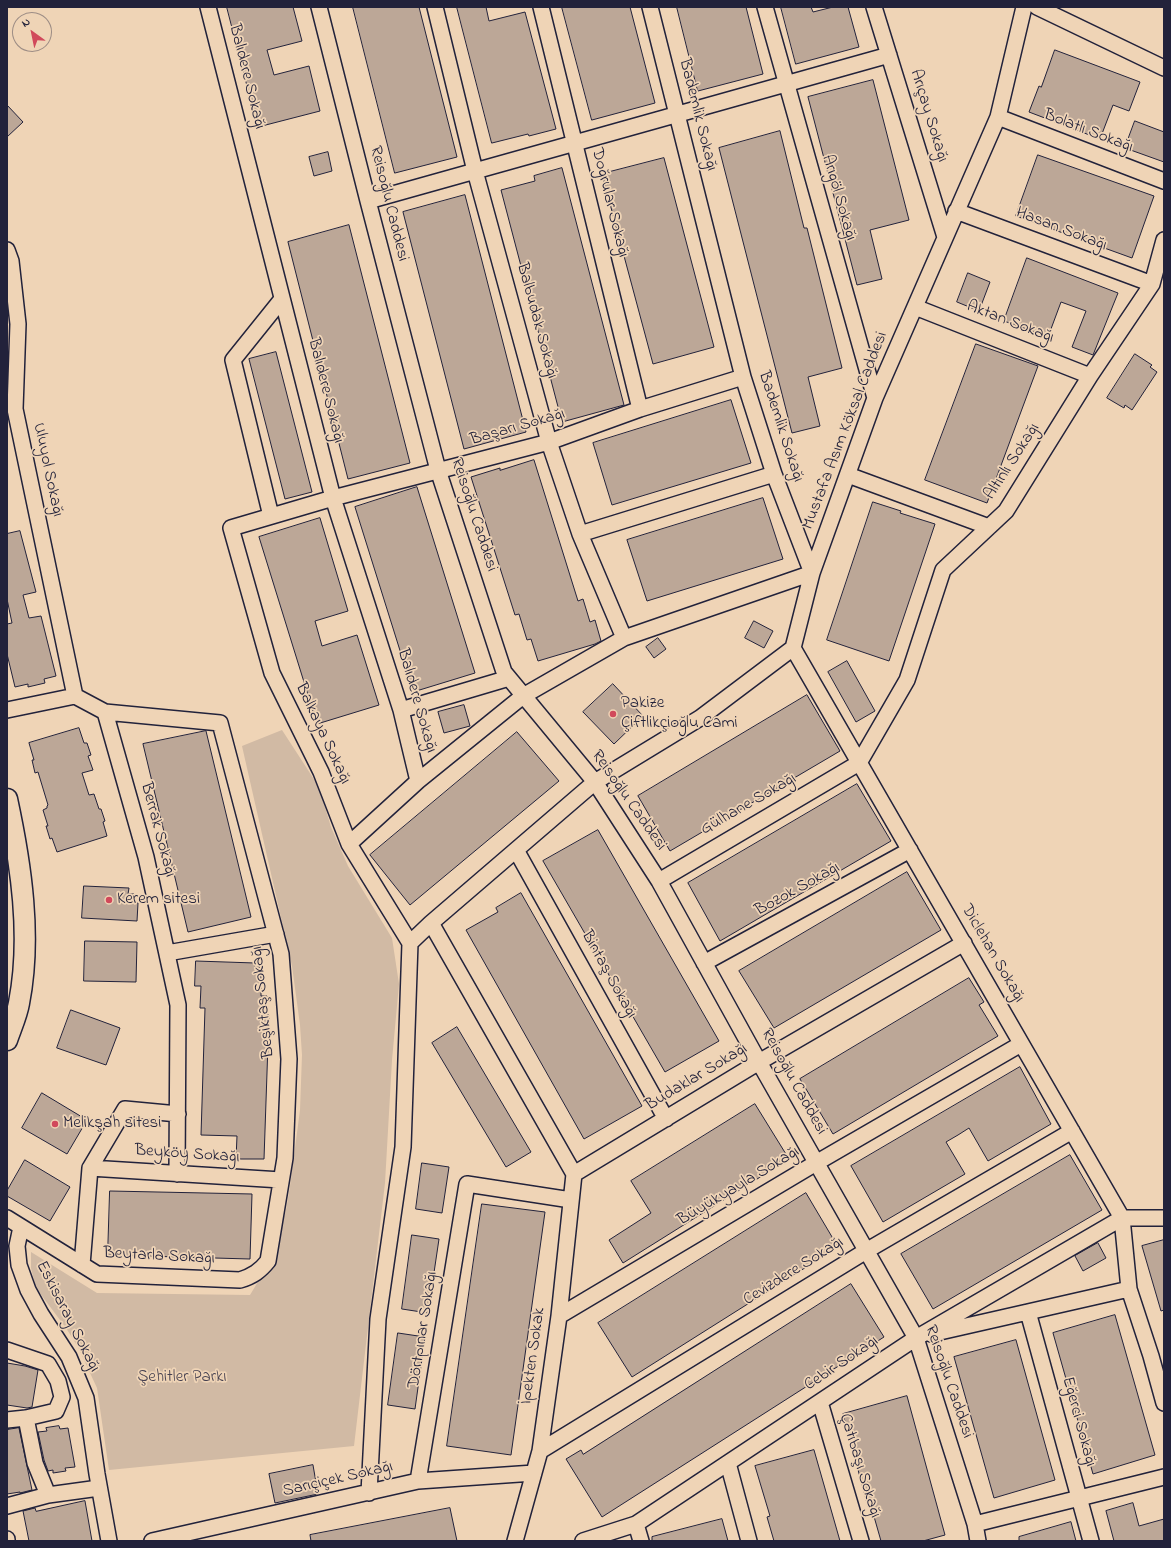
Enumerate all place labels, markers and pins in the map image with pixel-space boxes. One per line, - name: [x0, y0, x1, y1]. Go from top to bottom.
- place label: Pakize Çiftlikçioğlu Cami: [621, 694, 738, 734]
- marker: Pakize Çiftlikçioğlu Cami: [608, 709, 618, 719]
- place label: Kerem sitesi: [117, 890, 200, 910]
- marker: Kerem sitesi: [104, 895, 114, 905]
- place label: Melikşah sitesi: [63, 1114, 161, 1134]
- marker: Melikşah sitesi: [50, 1119, 60, 1129]

